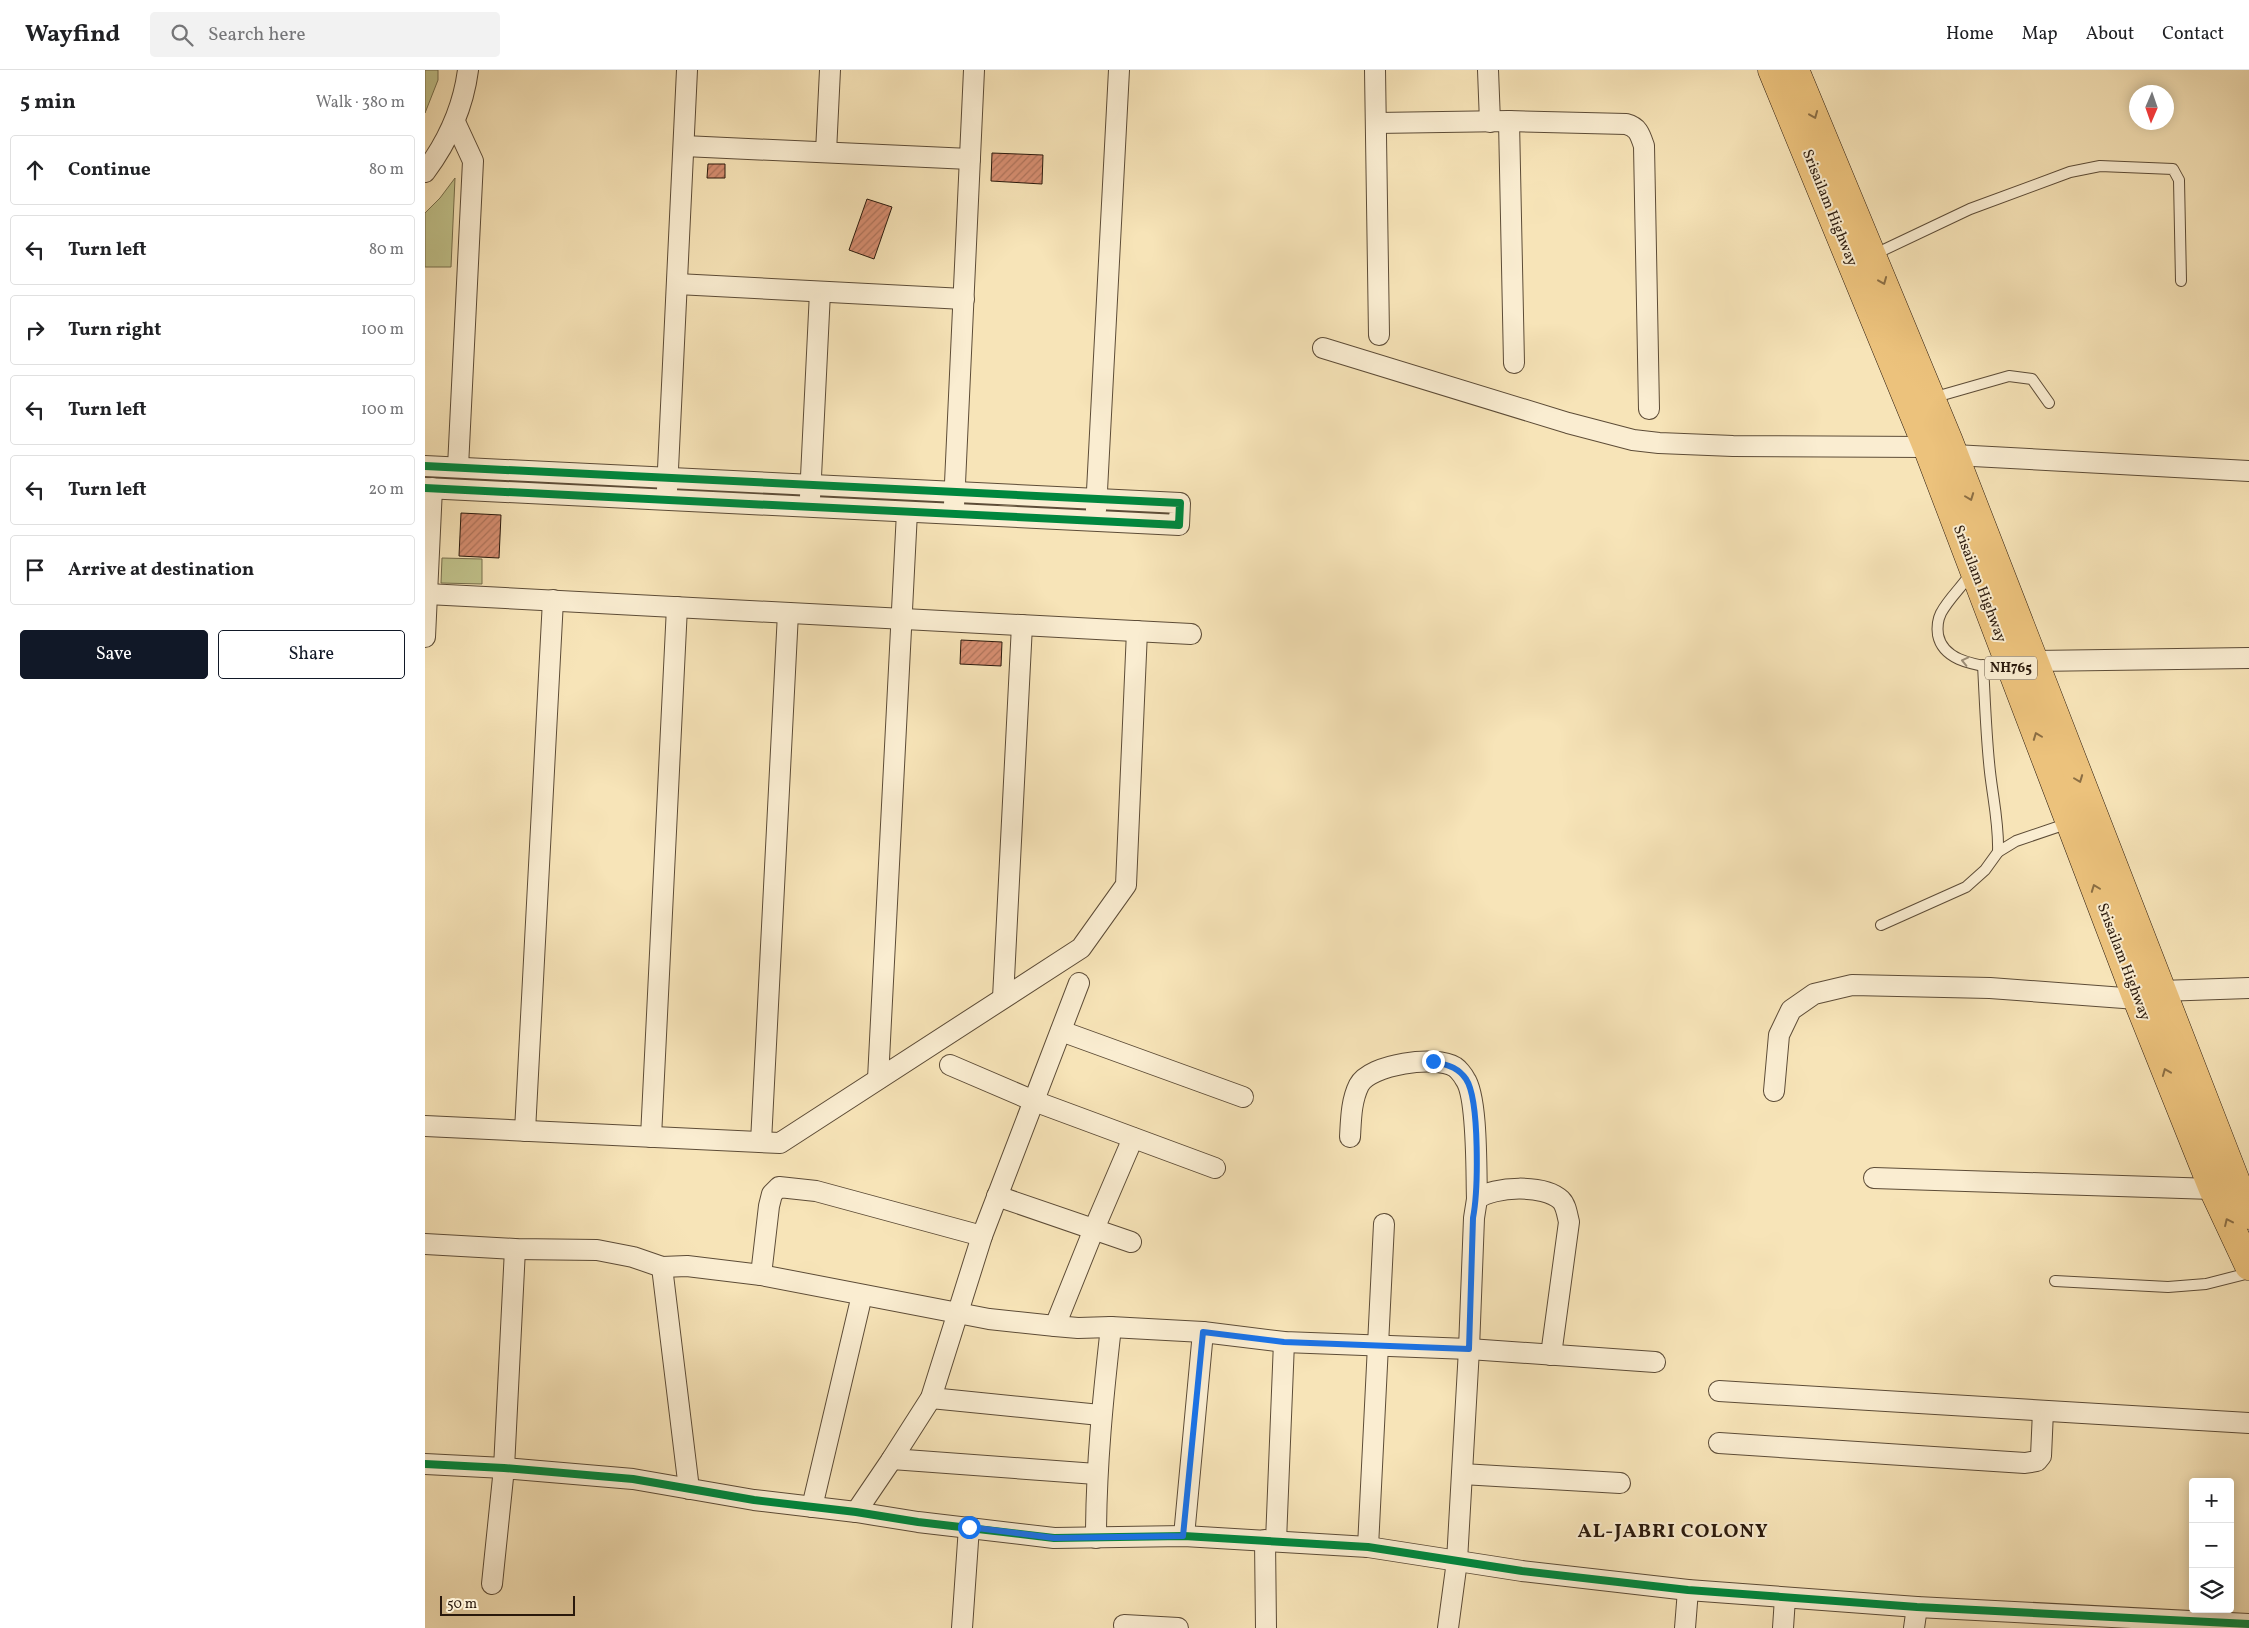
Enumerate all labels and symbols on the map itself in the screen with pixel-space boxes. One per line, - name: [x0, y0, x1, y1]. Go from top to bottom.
- north arrow: [2129, 85, 2174, 130]
- one-way arrow: [1808, 110, 1819, 119]
- street label: Srisailam Highway: [1796, 146, 1862, 270]
- one-way arrow: [1877, 276, 1887, 285]
- one-way arrow: [1964, 492, 1974, 501]
- street label: Srisailam Highway: [1947, 522, 2011, 646]
- one-way arrow: [1960, 656, 1969, 667]
- road number: NH765: [1985, 656, 2037, 680]
- one-way arrow: [2033, 732, 2043, 741]
- one-way arrow: [2073, 774, 2083, 783]
- one-way arrow: [2091, 884, 2101, 893]
- street label: Srisailam Highway: [2091, 900, 2155, 1024]
- route end: [1422, 1050, 1445, 1073]
- one-way arrow: [2162, 1068, 2173, 1077]
- one-way arrow: [2224, 1218, 2235, 1227]
- route start: [958, 1516, 981, 1539]
- district label: AL-JABRI COLONY: [1577, 1518, 1769, 1546]
- scale bar: [440, 1593, 575, 1616]

